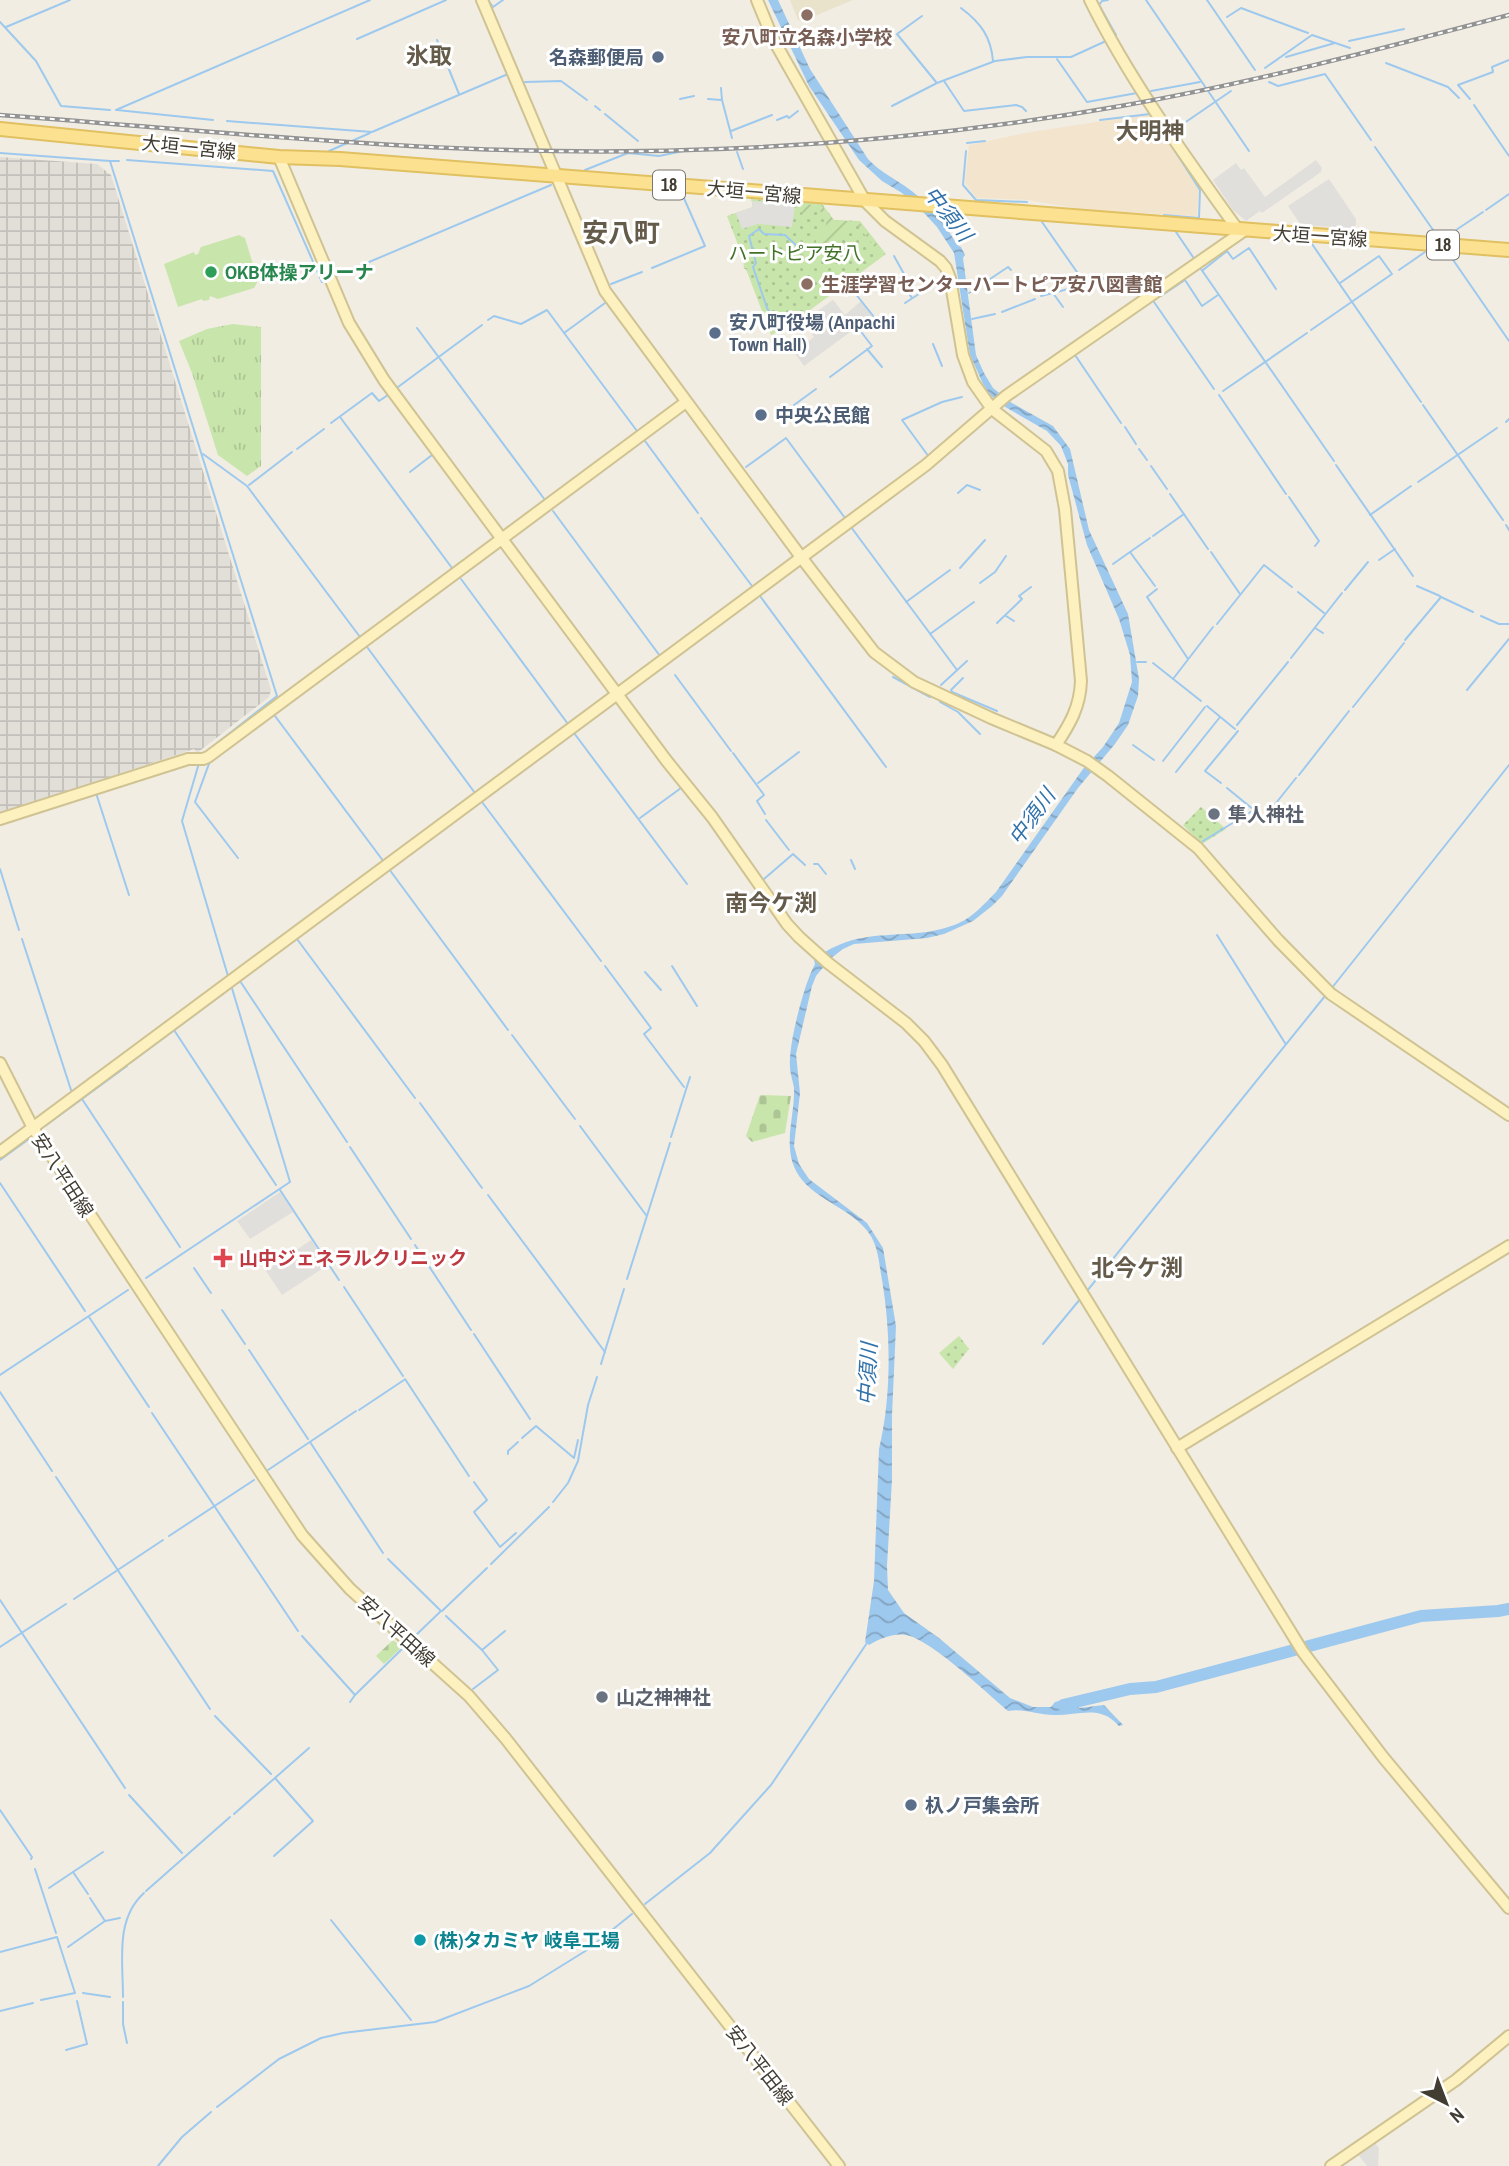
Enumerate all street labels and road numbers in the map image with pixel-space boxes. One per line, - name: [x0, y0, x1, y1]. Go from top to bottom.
- street label: 大垣一宮線: [140, 129, 238, 165]
- road number: 18: [653, 170, 685, 200]
- street label: 大垣一宮線: [706, 175, 802, 209]
- street label: 大垣一宮線: [1272, 220, 1368, 252]
- road number: 18: [1427, 230, 1459, 260]
- street label: 安八平田線: [26, 1128, 100, 1222]
- street label: 安八平田線: [353, 1590, 441, 1672]
- street label: 安八平田線: [721, 2020, 799, 2110]

